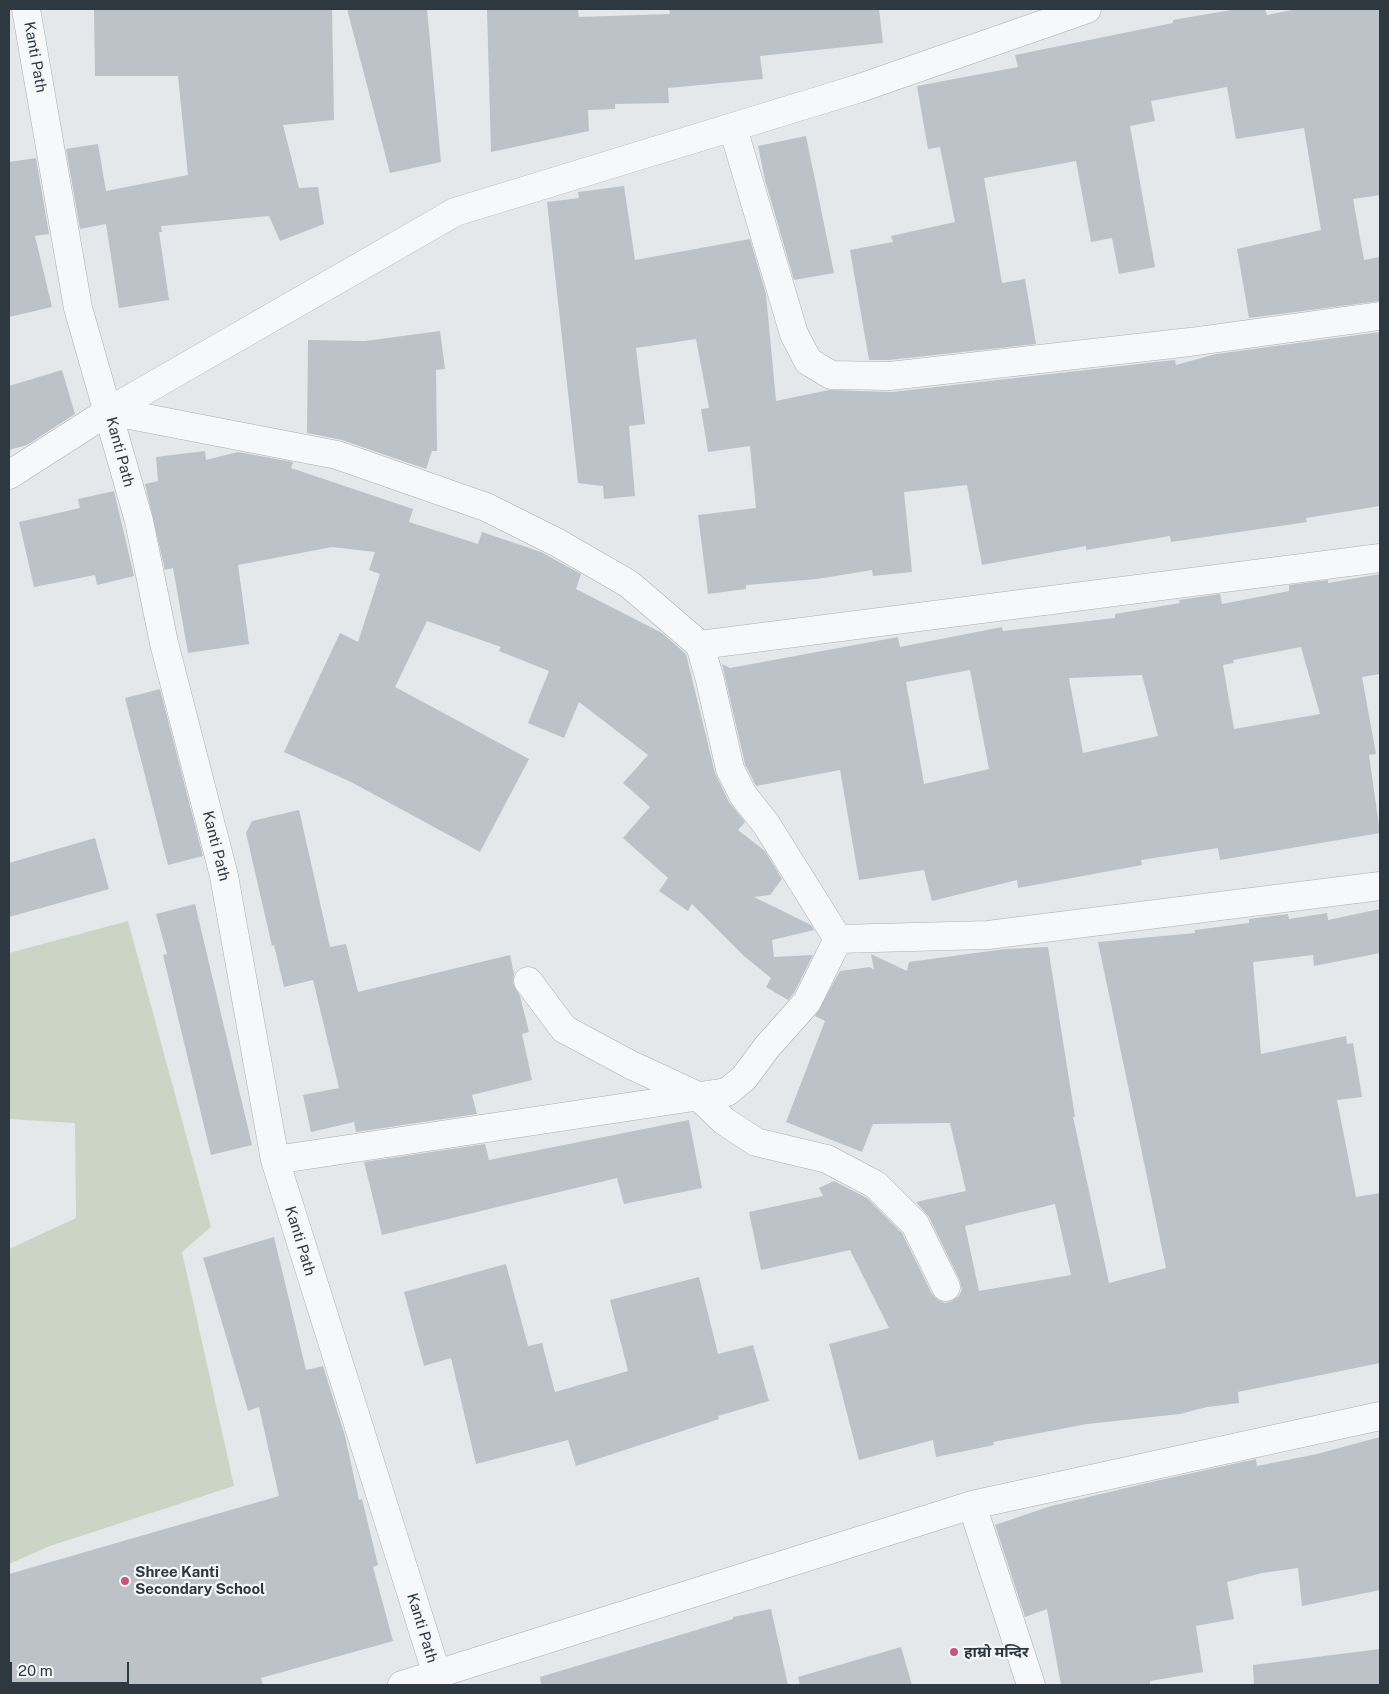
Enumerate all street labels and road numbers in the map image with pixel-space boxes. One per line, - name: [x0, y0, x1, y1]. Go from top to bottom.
- street label: Kanti Path: [20, 20, 50, 94]
- street label: Kanti Path: [102, 415, 138, 489]
- street label: Kanti Path: [199, 809, 233, 883]
- street label: Kanti Path: [281, 1204, 319, 1278]
- street label: Kanti Path: [403, 1591, 441, 1665]

